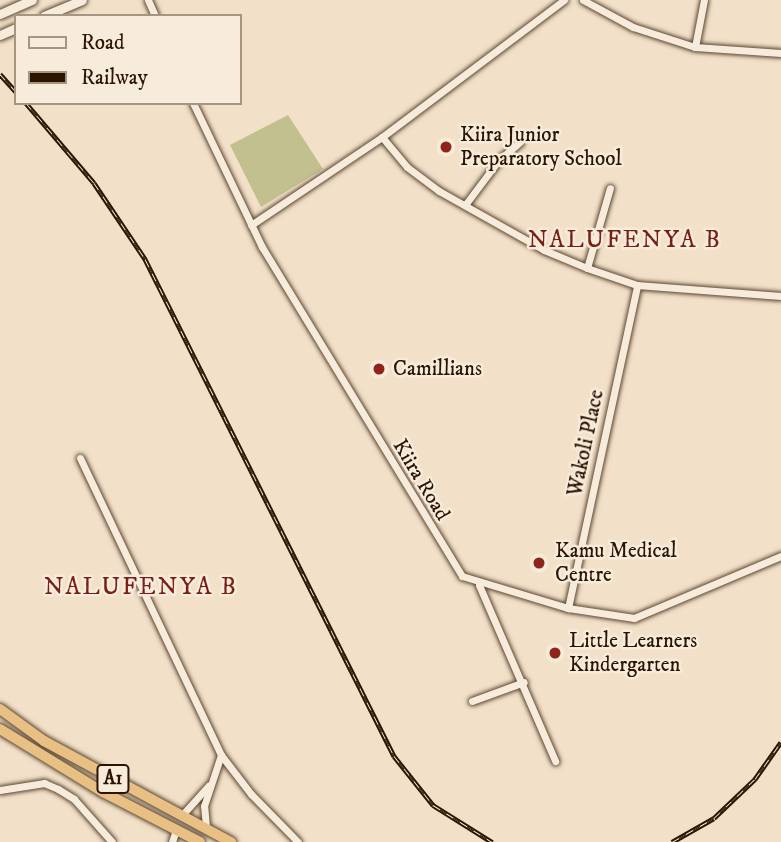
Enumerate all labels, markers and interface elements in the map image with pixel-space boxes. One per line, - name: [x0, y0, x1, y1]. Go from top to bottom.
- legend: [14, 14, 242, 105]
- text: Road: [81, 30, 125, 56]
- text: Railway: [81, 65, 148, 91]
- place label: Kiira Junior Preparatory School: [460, 122, 622, 172]
- marker: Kiira Junior Preparatory School: [438, 139, 454, 155]
- district label: NALUFENYA B: [529, 227, 721, 255]
- place label: Camillians: [393, 356, 482, 382]
- marker: Camillians: [371, 361, 387, 377]
- street label: Wakoli Place: [562, 387, 610, 499]
- street label: Kiira Road: [387, 435, 455, 525]
- place label: Kamu Medical Centre: [555, 538, 677, 588]
- marker: Kamu Medical Centre: [529, 553, 549, 573]
- district label: NALUFENYA B: [45, 574, 237, 602]
- place label: Little Learners Kindergarten: [569, 628, 697, 678]
- marker: Little Learners Kindergarten: [547, 645, 563, 661]
- road number: A1: [96, 764, 130, 794]

